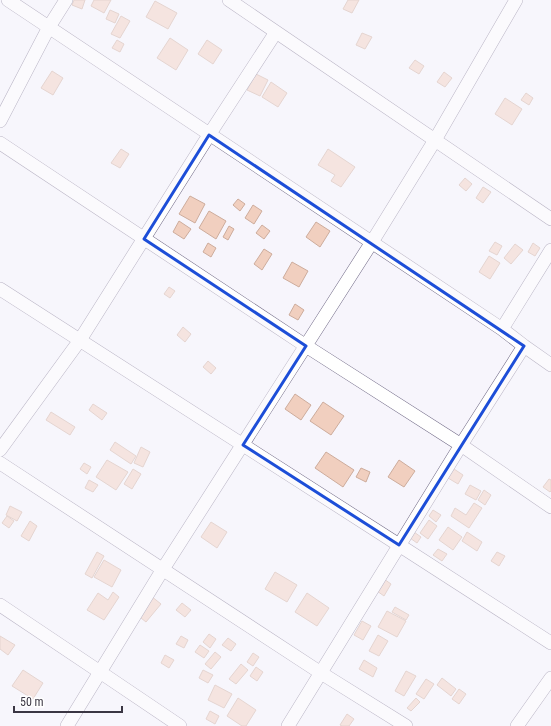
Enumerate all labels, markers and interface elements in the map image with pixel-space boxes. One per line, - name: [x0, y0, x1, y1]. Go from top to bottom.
- scale bar: [14, 688, 122, 714]
- text: 50 m: [20, 695, 44, 709]

